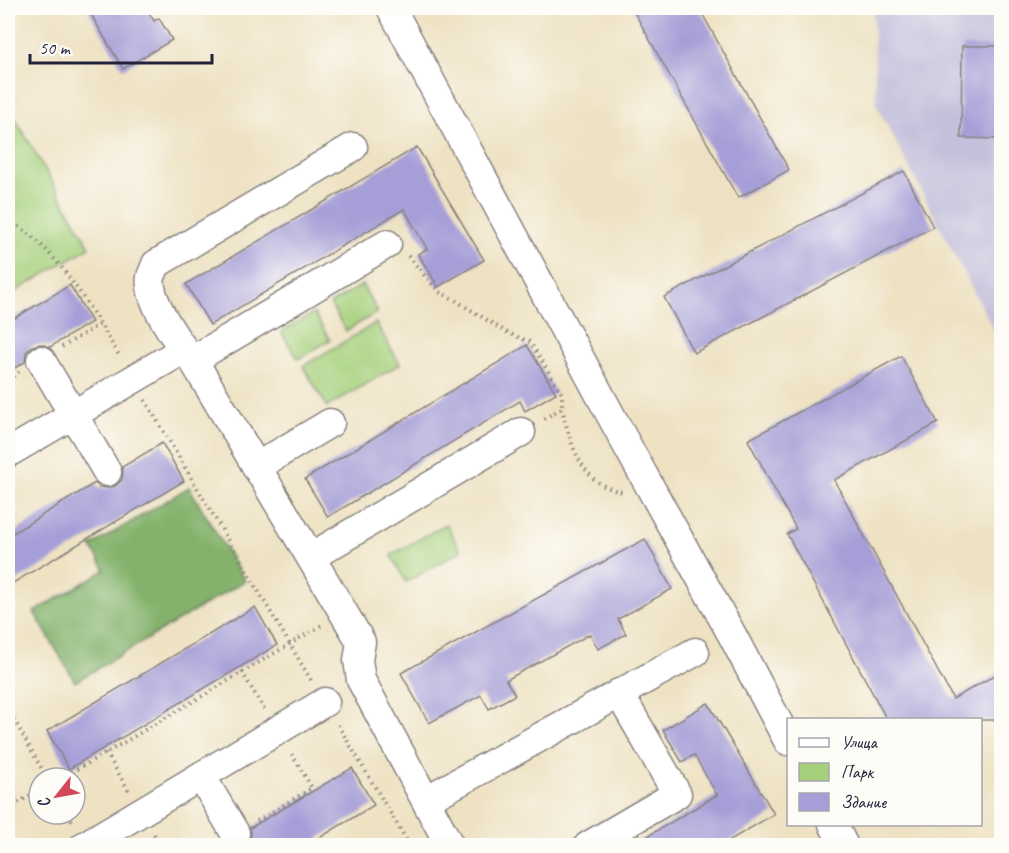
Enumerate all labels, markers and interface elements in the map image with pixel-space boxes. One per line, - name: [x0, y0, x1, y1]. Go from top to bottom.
- scale bar: [30, 27, 212, 65]
- text: 50 m: [39, 37, 72, 59]
- legend: [787, 718, 982, 826]
- text: Улица: [841, 731, 878, 753]
- text: Парк: [841, 761, 875, 783]
- north arrow: [27, 766, 87, 826]
- text: Здание: [841, 791, 887, 813]
- text: С: [33, 793, 56, 812]

